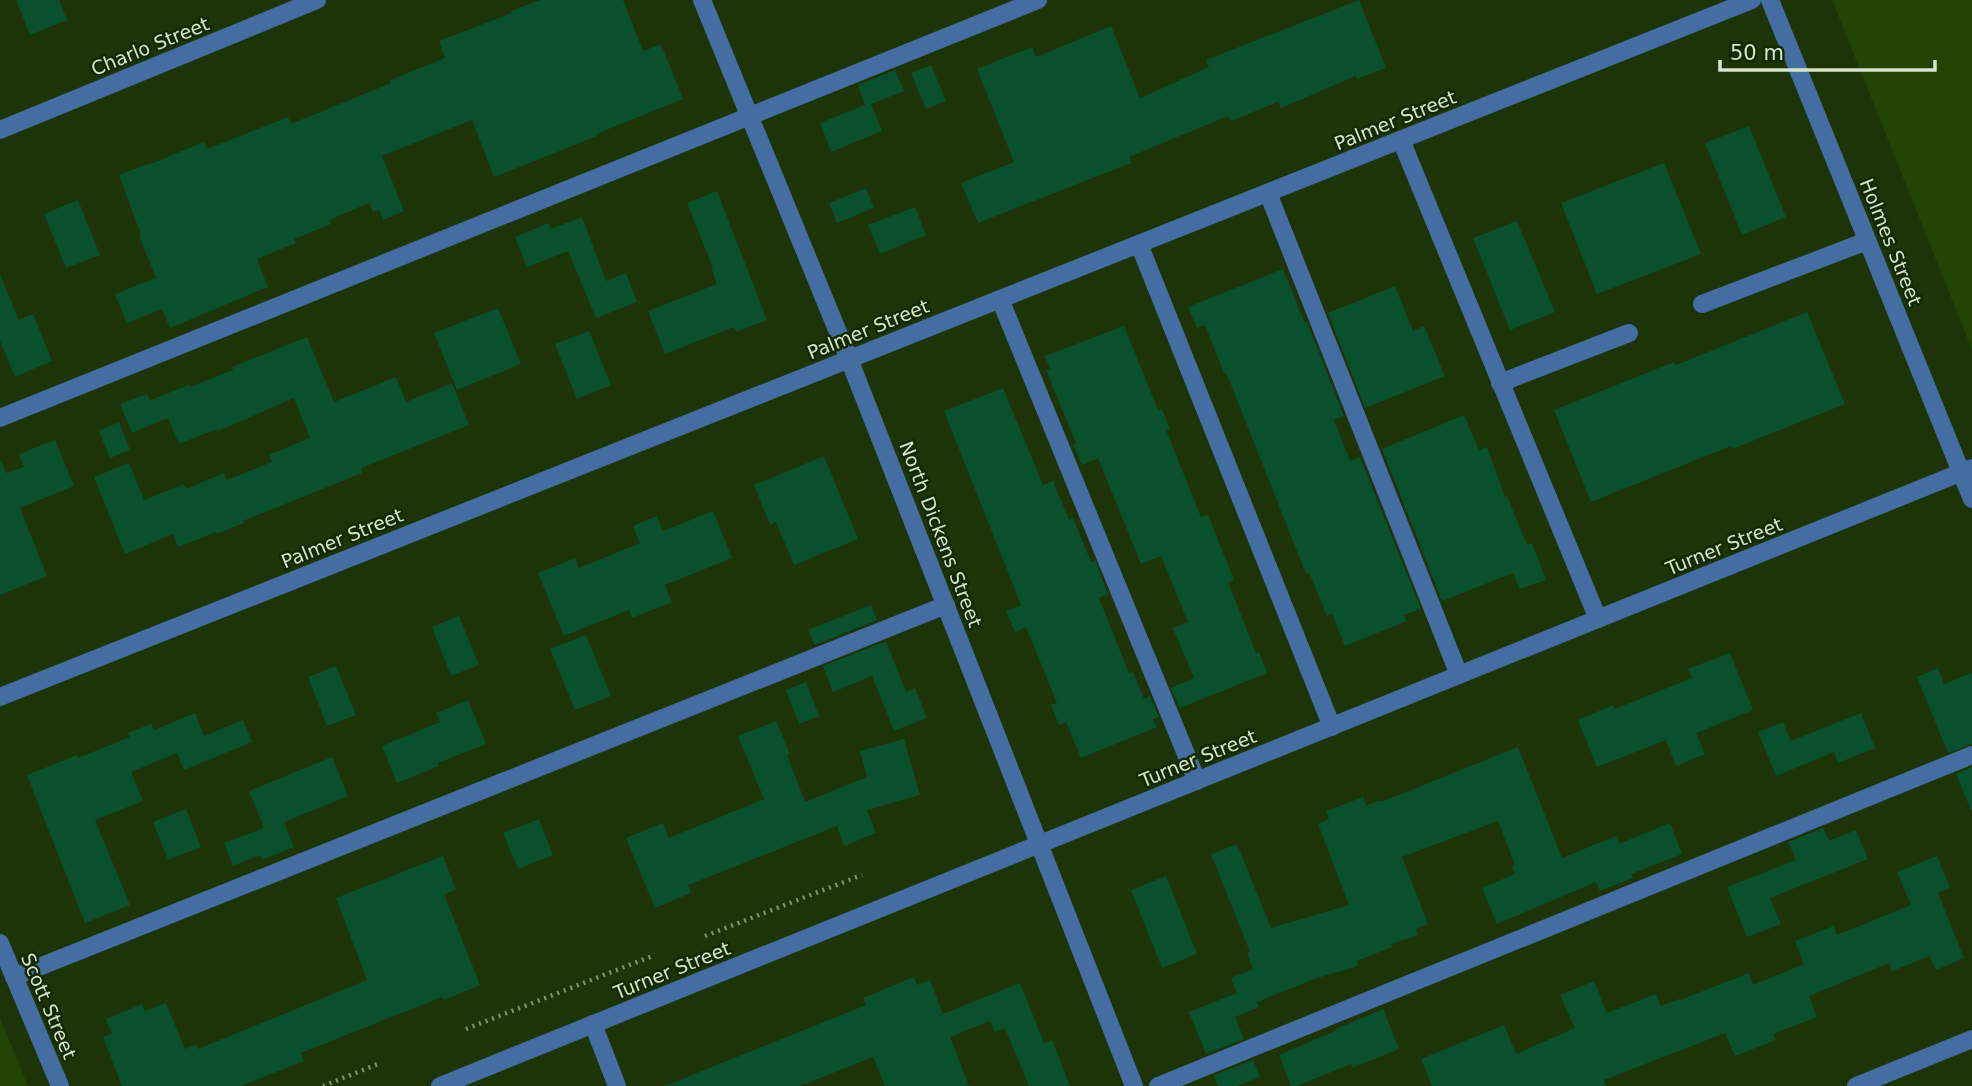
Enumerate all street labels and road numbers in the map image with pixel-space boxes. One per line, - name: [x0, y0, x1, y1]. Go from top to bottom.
- street label: Charlo Street: [88, 12, 212, 80]
- street label: Palmer Street: [1331, 86, 1459, 154]
- street label: Holmes Street: [1856, 175, 1926, 309]
- street label: Palmer Street: [804, 295, 932, 363]
- street label: North Dickens Street: [895, 438, 987, 630]
- street label: Palmer Street: [278, 504, 406, 572]
- street label: Turner Street: [1662, 513, 1785, 580]
- street label: Turner Street: [1136, 725, 1259, 792]
- street label: Turner Street: [610, 937, 733, 1004]
- street label: Scott Street: [17, 950, 81, 1062]

